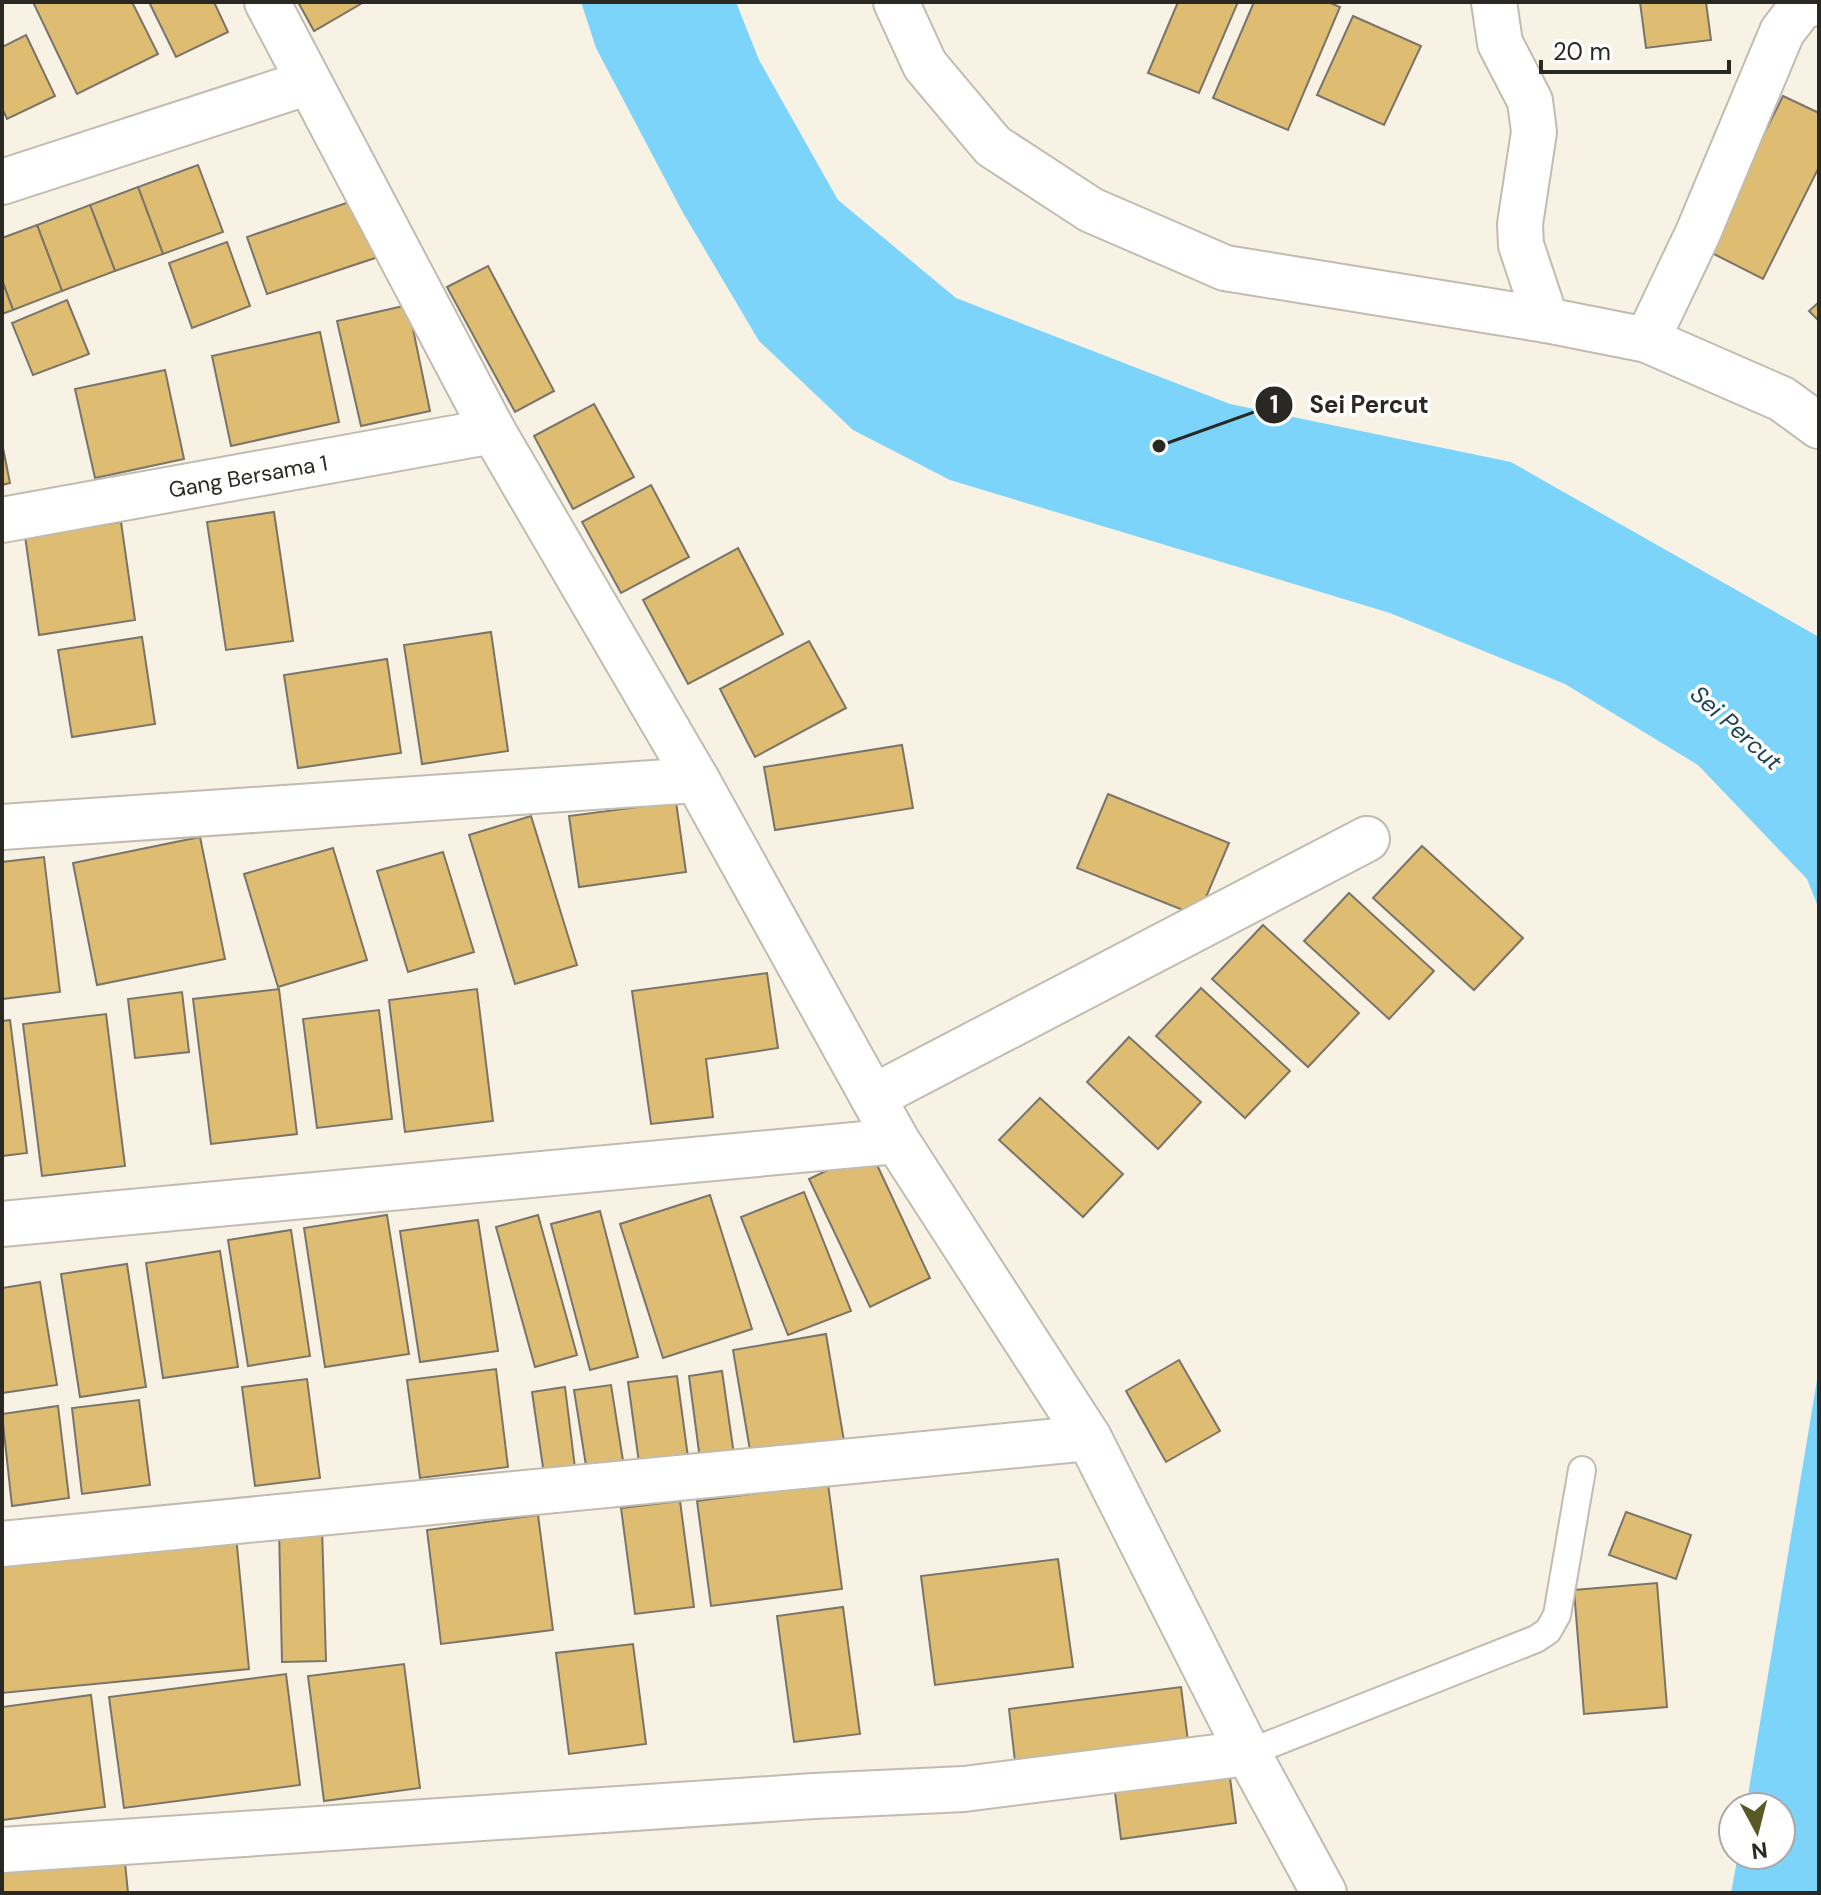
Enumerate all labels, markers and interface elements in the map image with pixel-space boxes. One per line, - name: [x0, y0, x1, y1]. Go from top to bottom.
- scale bar: [1541, 24, 1729, 74]
- text: 20 m: [1553, 36, 1611, 67]
- callout: Sei Percut: [1254, 381, 1445, 429]
- text: 1: [1270, 389, 1278, 420]
- text: Sei Percut: [1309, 389, 1429, 420]
- street label: Gang Bersama 1: [166, 448, 330, 505]
- water label: Sei Percut: [1684, 678, 1789, 777]
- north arrow: [1717, 1791, 1797, 1871]
- text: N: [1750, 1835, 1769, 1866]

